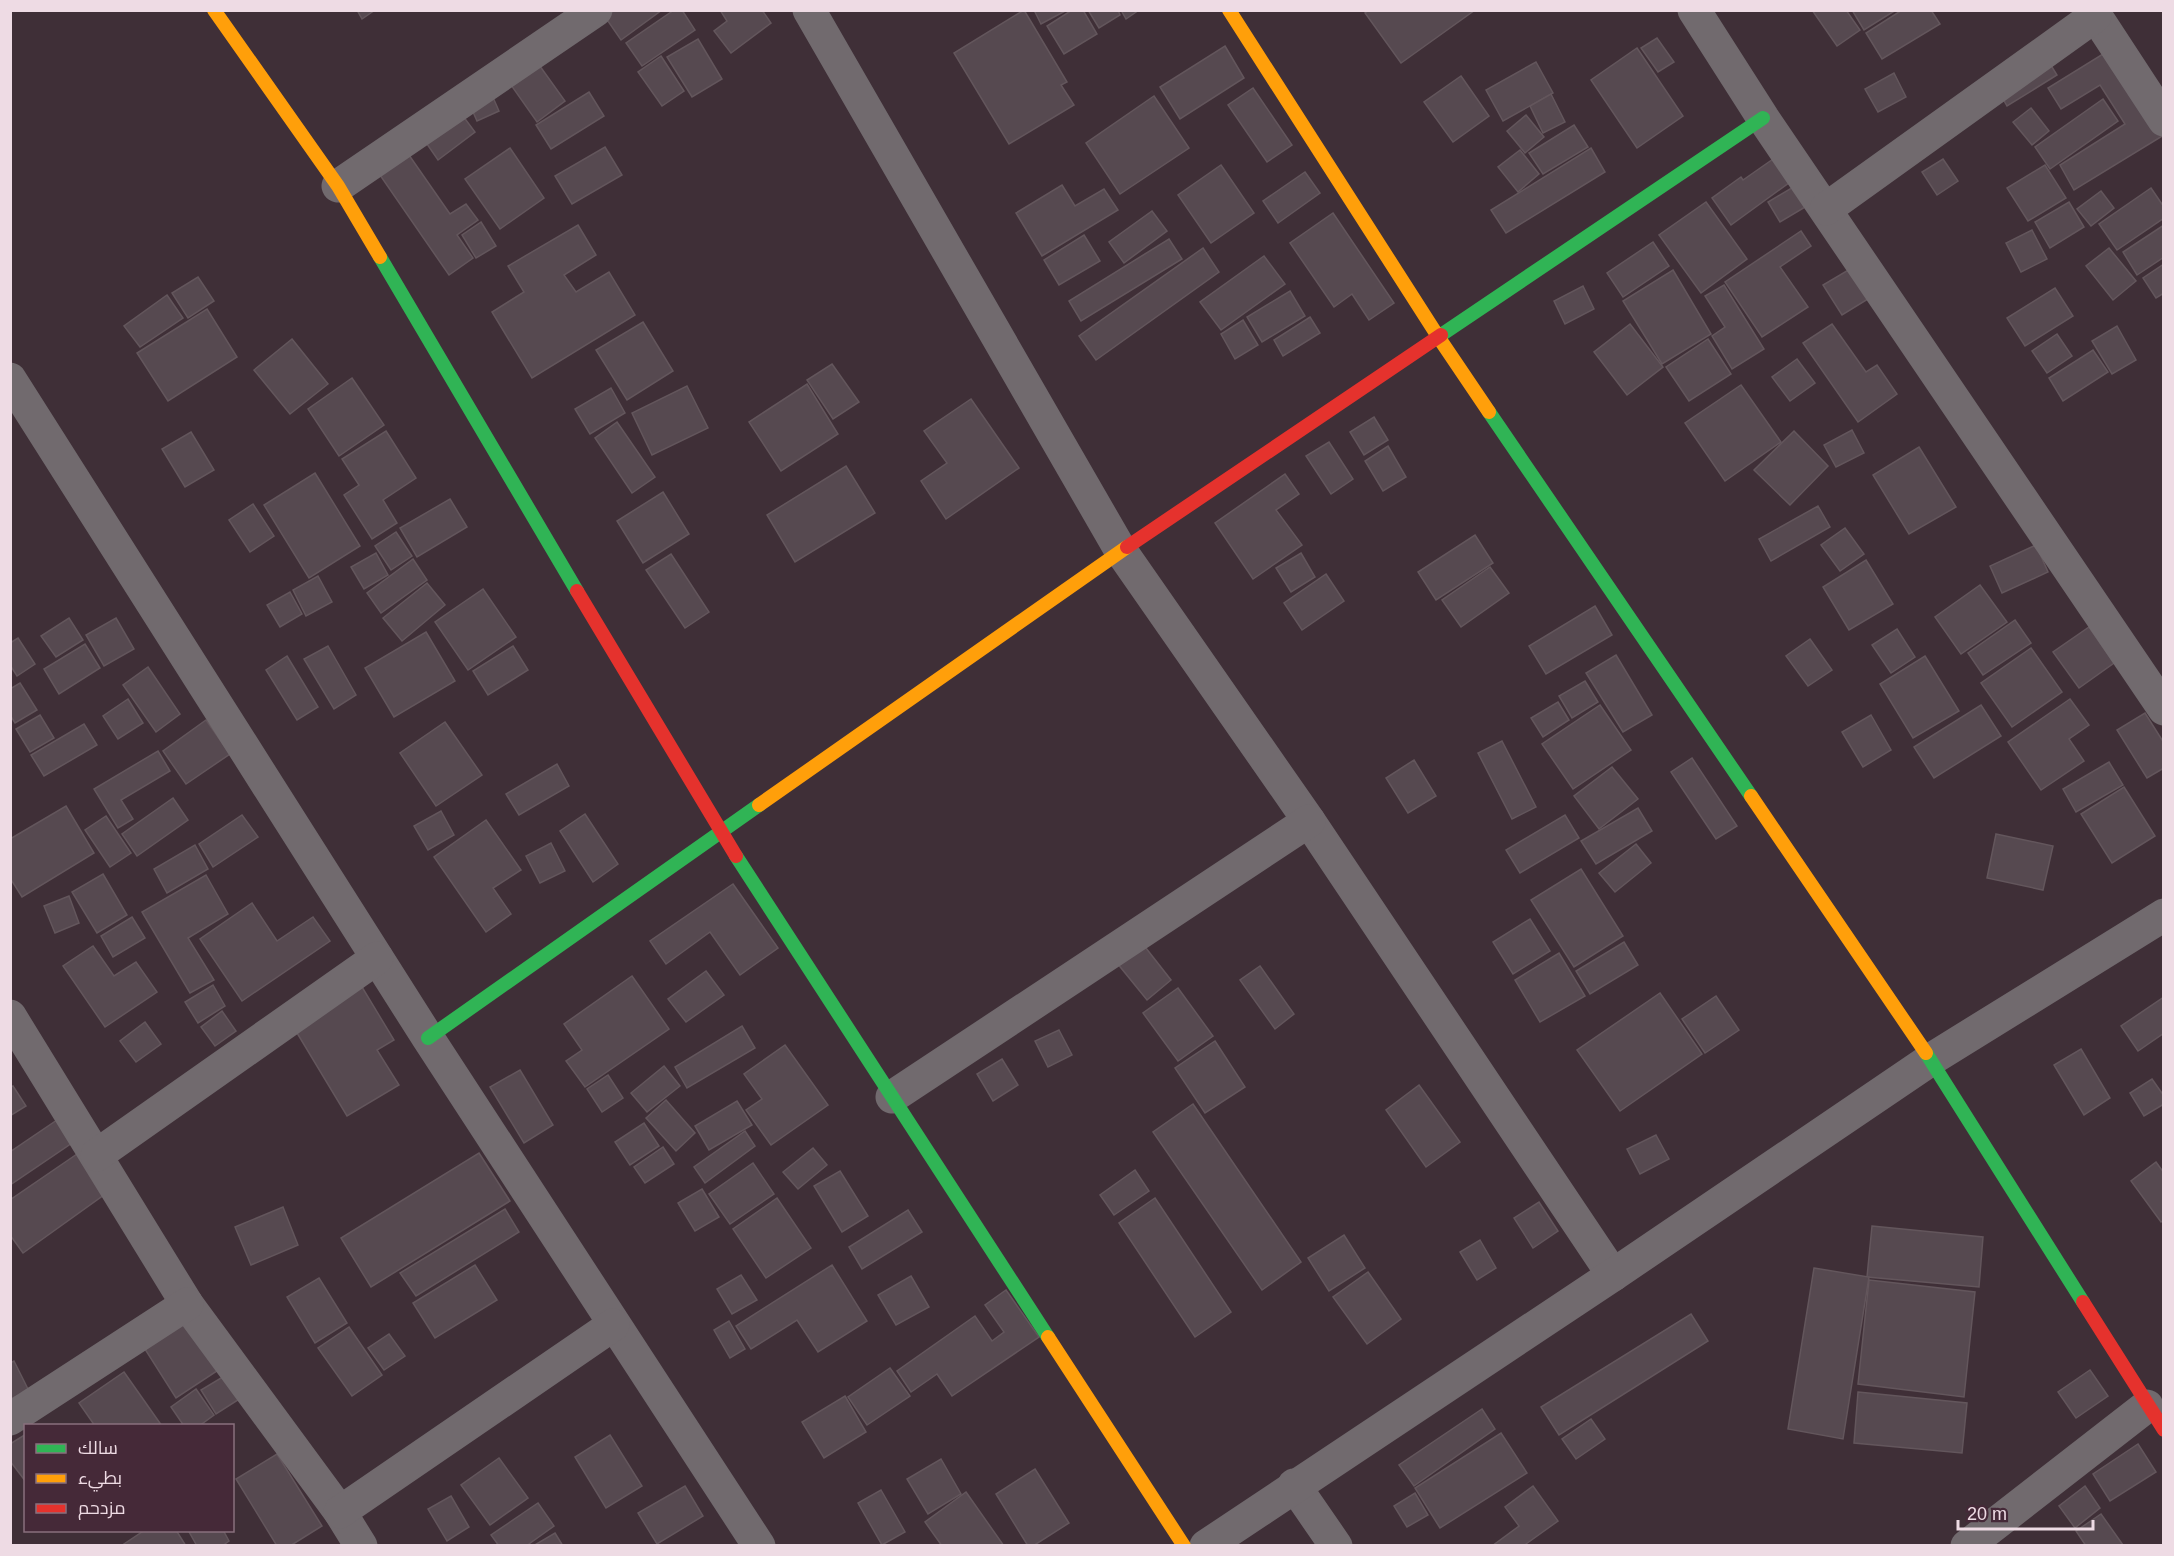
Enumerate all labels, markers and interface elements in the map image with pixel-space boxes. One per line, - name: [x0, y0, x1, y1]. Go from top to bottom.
- legend: [24, 1424, 234, 1532]
- text: سالك: [78, 1438, 118, 1458]
- text: بطيء: [78, 1468, 122, 1492]
- scale bar: [1958, 1493, 2093, 1531]
- text: مزدحم: [78, 1498, 126, 1520]
- text: 20 m: [1967, 1504, 2007, 1524]

